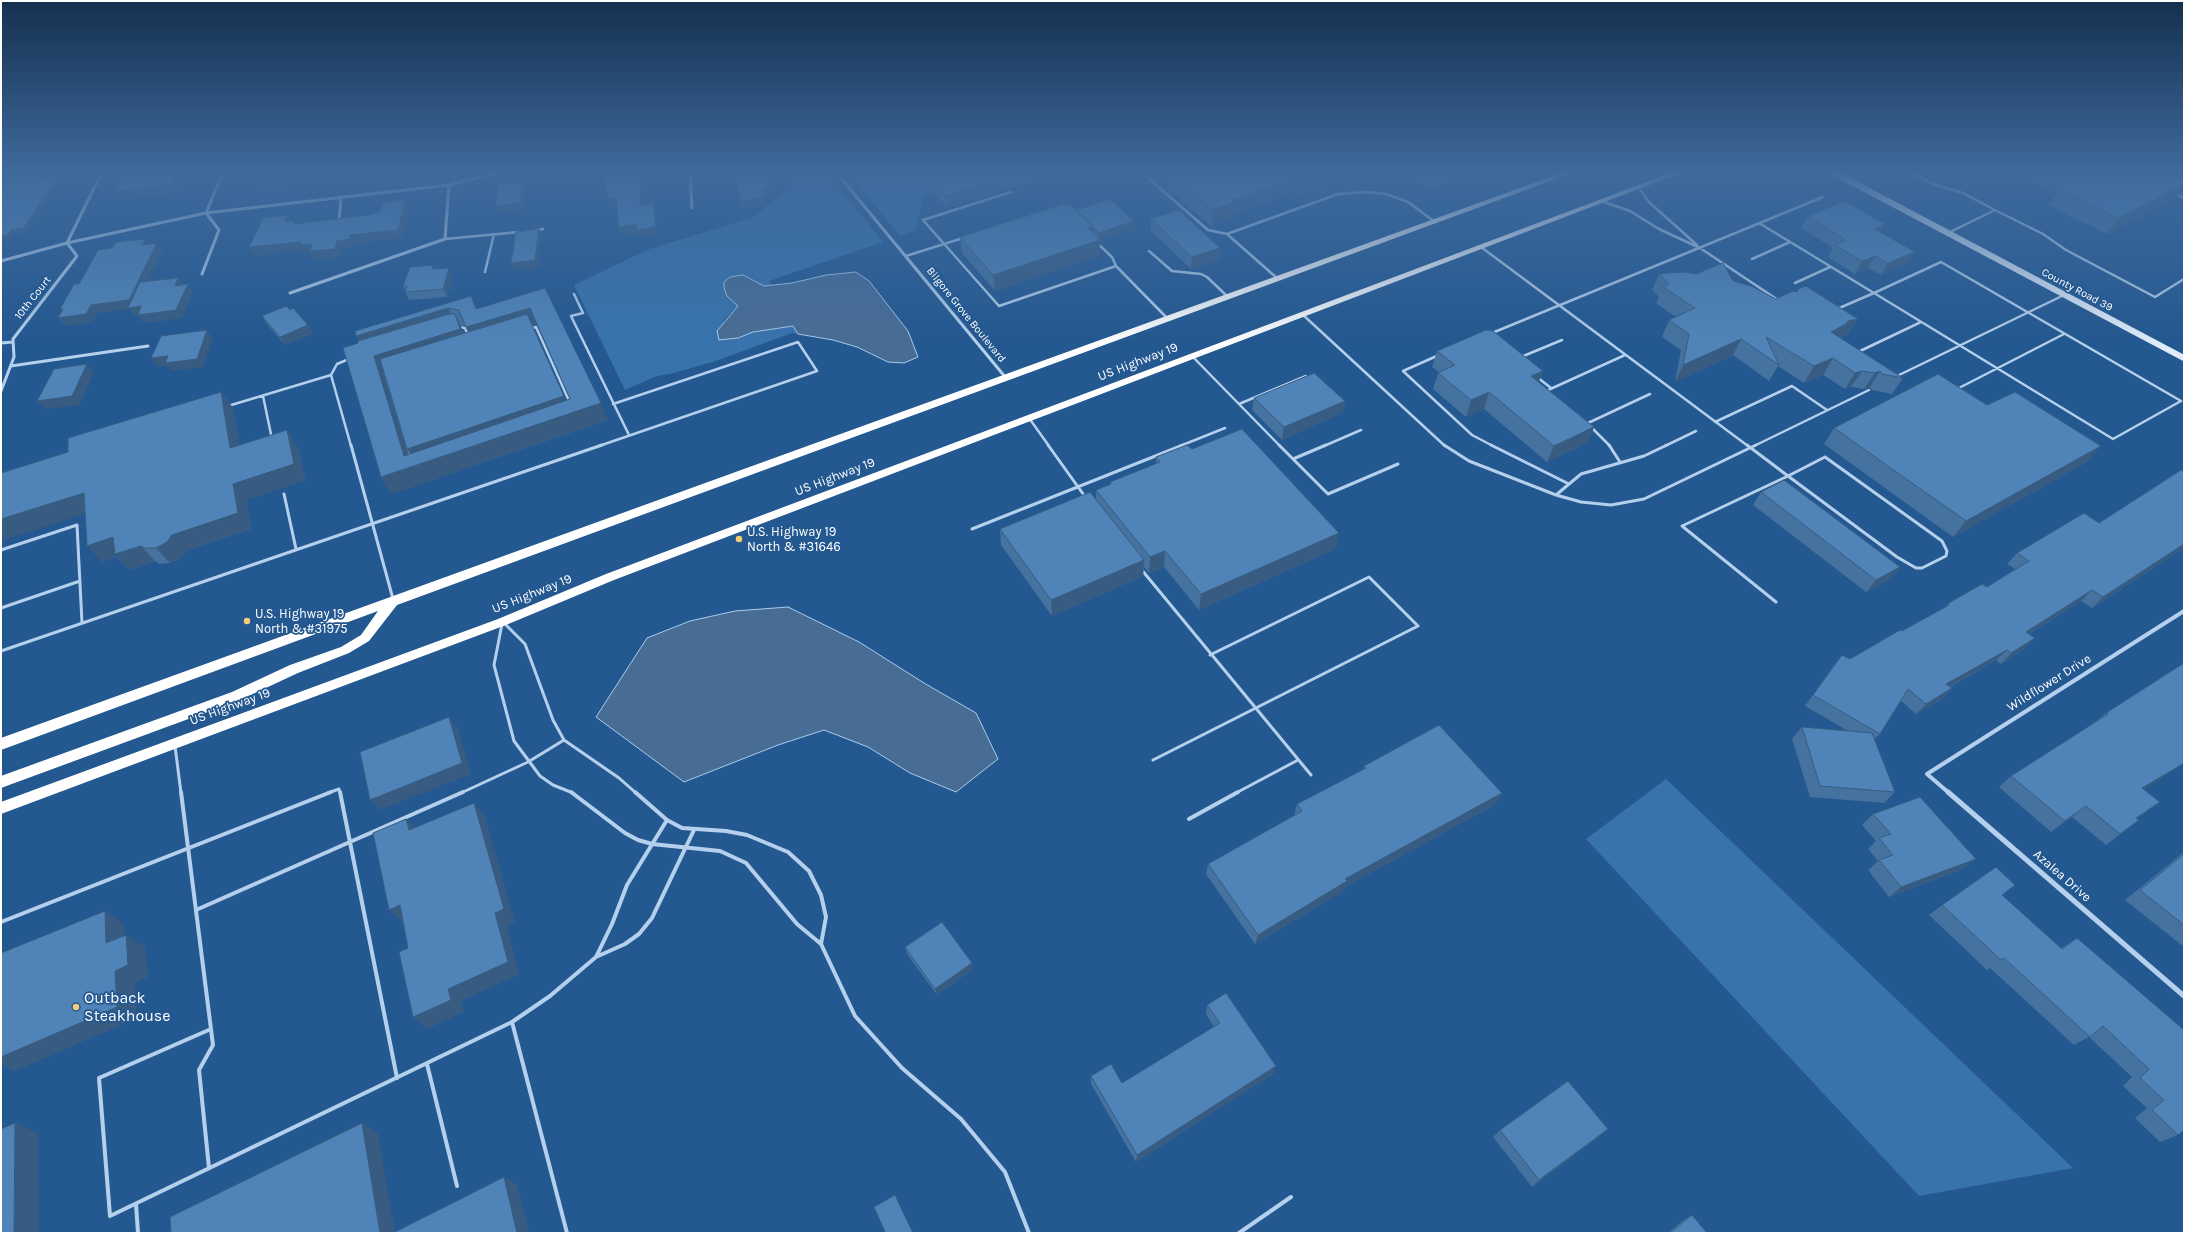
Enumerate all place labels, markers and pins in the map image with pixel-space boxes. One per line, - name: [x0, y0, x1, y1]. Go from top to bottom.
- place label: U.S. Highway 19 North & #31646: [747, 524, 841, 555]
- marker: U.S. Highway 19 North & #31646: [734, 534, 744, 544]
- place label: U.S. Highway 19 North & #31975: [255, 606, 348, 637]
- marker: U.S. Highway 19 North & #31975: [242, 616, 252, 626]
- place label: Outback Steakhouse: [84, 988, 170, 1026]
- marker: Outback Steakhouse: [71, 1002, 81, 1012]

